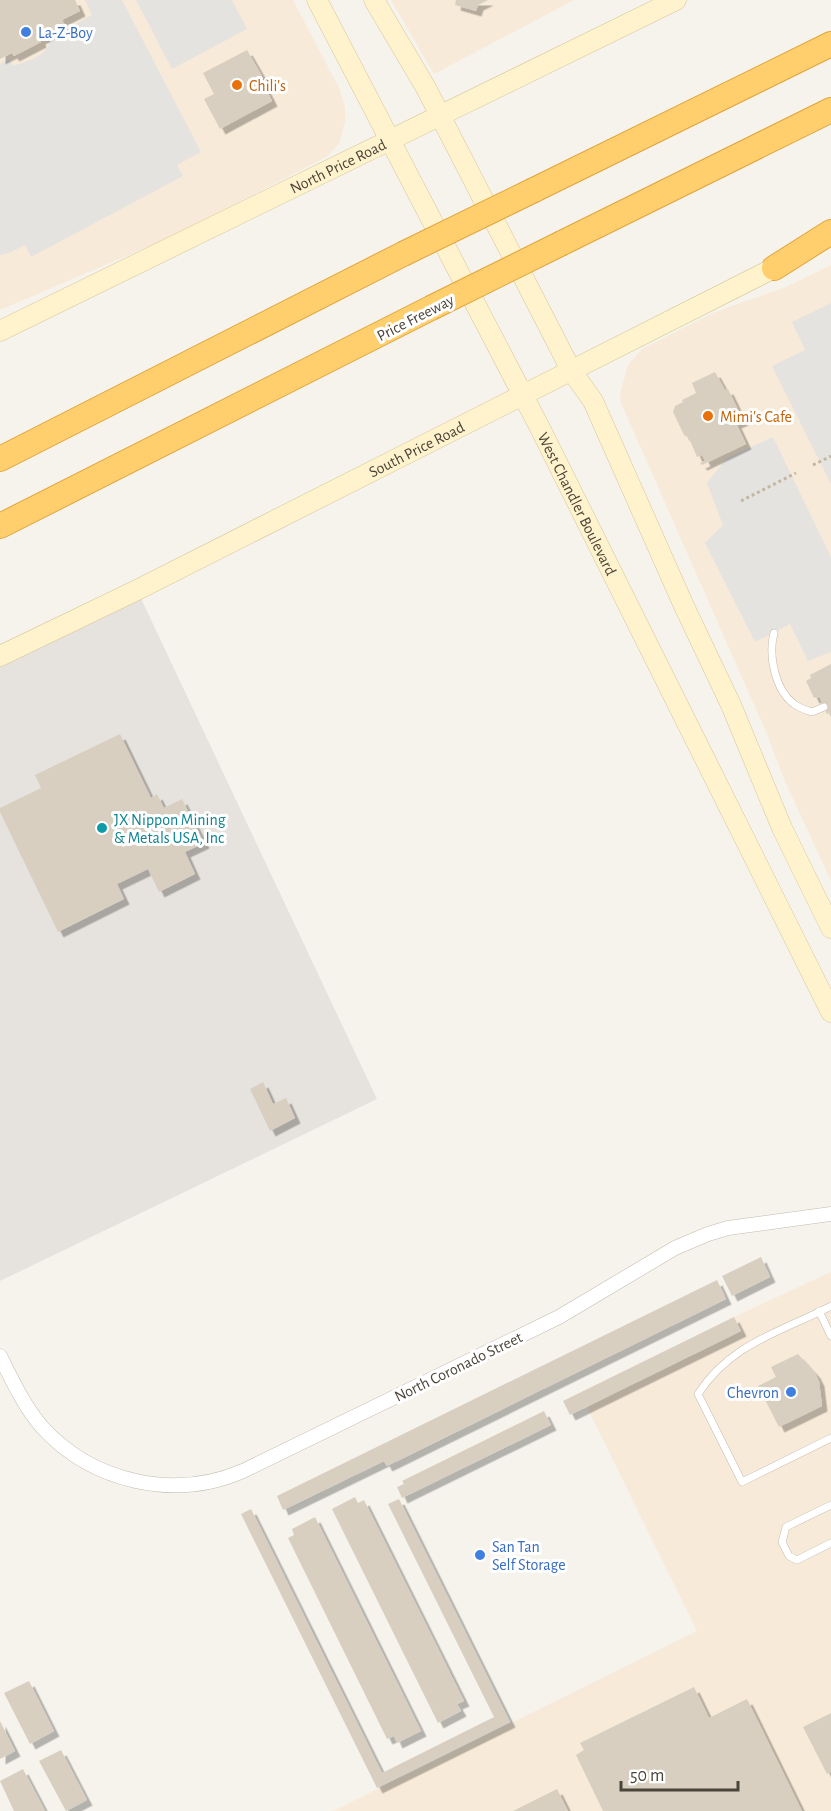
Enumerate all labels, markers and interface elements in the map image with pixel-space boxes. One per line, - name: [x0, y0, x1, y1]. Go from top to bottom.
- marker: La-Z-Boy: [19, 25, 33, 39]
- place label: La-Z-Boy: [38, 25, 93, 42]
- marker: Chili's: [230, 78, 244, 92]
- place label: Chili's: [249, 78, 286, 94]
- street label: North Price Road: [288, 136, 389, 197]
- street label: Price Freeway: [374, 292, 457, 345]
- marker: Mimi's Cafe: [701, 409, 715, 423]
- place label: Mimi's Cafe: [720, 409, 792, 425]
- street label: South Price Road: [366, 419, 467, 480]
- street label: West Chandler Boulevard: [535, 430, 619, 578]
- place label: JX Nippon Mining & Metals USA, Inc: [114, 812, 226, 846]
- marker: JX Nippon Mining & Metals USA, Inc: [95, 821, 109, 835]
- street label: North Coronado Street: [392, 1329, 525, 1405]
- place label: Chevron: [727, 1385, 779, 1401]
- marker: Chevron: [784, 1385, 798, 1399]
- place label: San Tan Self Storage: [492, 1539, 566, 1573]
- marker: San Tan Self Storage: [473, 1548, 487, 1562]
- scale bar: [621, 1754, 738, 1792]
- text: 50 m: [630, 1767, 664, 1785]

